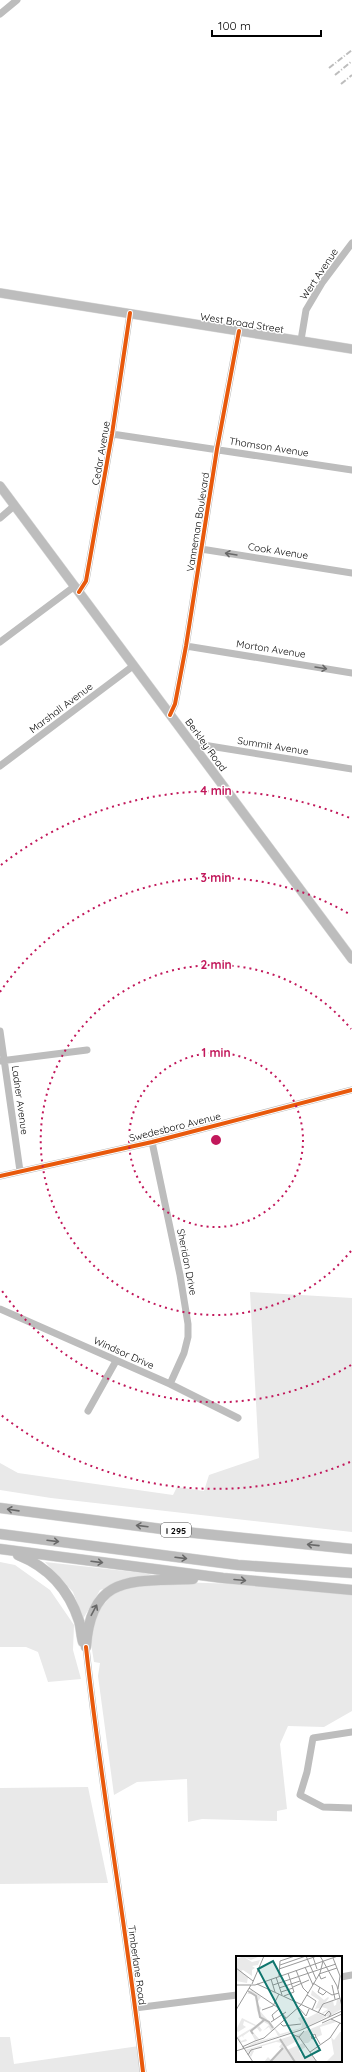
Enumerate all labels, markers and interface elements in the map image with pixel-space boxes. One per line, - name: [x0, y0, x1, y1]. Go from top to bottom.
- scale bar: [212, 12, 321, 38]
- text: 100 m: [218, 18, 251, 33]
- street label: Wert Avenue: [297, 245, 341, 302]
- street label: West Broad Street: [199, 310, 285, 336]
- street label: Cedar Avenue: [89, 419, 113, 486]
- street label: Thomson Avenue: [228, 434, 310, 460]
- street label: Vanneman Boulevard: [184, 471, 212, 573]
- street label: Cook Avenue: [247, 540, 309, 562]
- one-way arrow: [224, 550, 237, 558]
- street label: Morton Avenue: [235, 637, 307, 661]
- one-way arrow: [315, 664, 328, 672]
- street label: Marshall Avenue: [27, 680, 96, 736]
- street label: Berkley Road: [182, 716, 230, 774]
- street label: Summit Avenue: [236, 734, 310, 758]
- text: 4 min: [200, 783, 232, 798]
- text: 3 min: [201, 870, 231, 885]
- text: 2 min: [200, 957, 232, 972]
- text: 1 min: [201, 1045, 231, 1060]
- street label: Ladner Avenue: [9, 1065, 31, 1136]
- street label: Swedesboro Avenue: [128, 1109, 222, 1145]
- centre of rings: [209, 1133, 223, 1147]
- street label: Sheridan Drive: [174, 1228, 200, 1297]
- street label: Windsor Drive: [92, 1334, 157, 1372]
- one-way arrow: [7, 1506, 20, 1514]
- one-way arrow: [136, 1522, 149, 1530]
- road number: I 295: [161, 1523, 191, 1537]
- one-way arrow: [46, 1537, 59, 1545]
- one-way arrow: [307, 1541, 320, 1549]
- one-way arrow: [174, 1554, 187, 1562]
- one-way arrow: [91, 1558, 104, 1566]
- one-way arrow: [233, 1576, 246, 1583]
- one-way arrow: [91, 1604, 98, 1616]
- street label: Timberlane Road: [125, 1924, 149, 2006]
- inset map: [236, 1956, 342, 2062]

